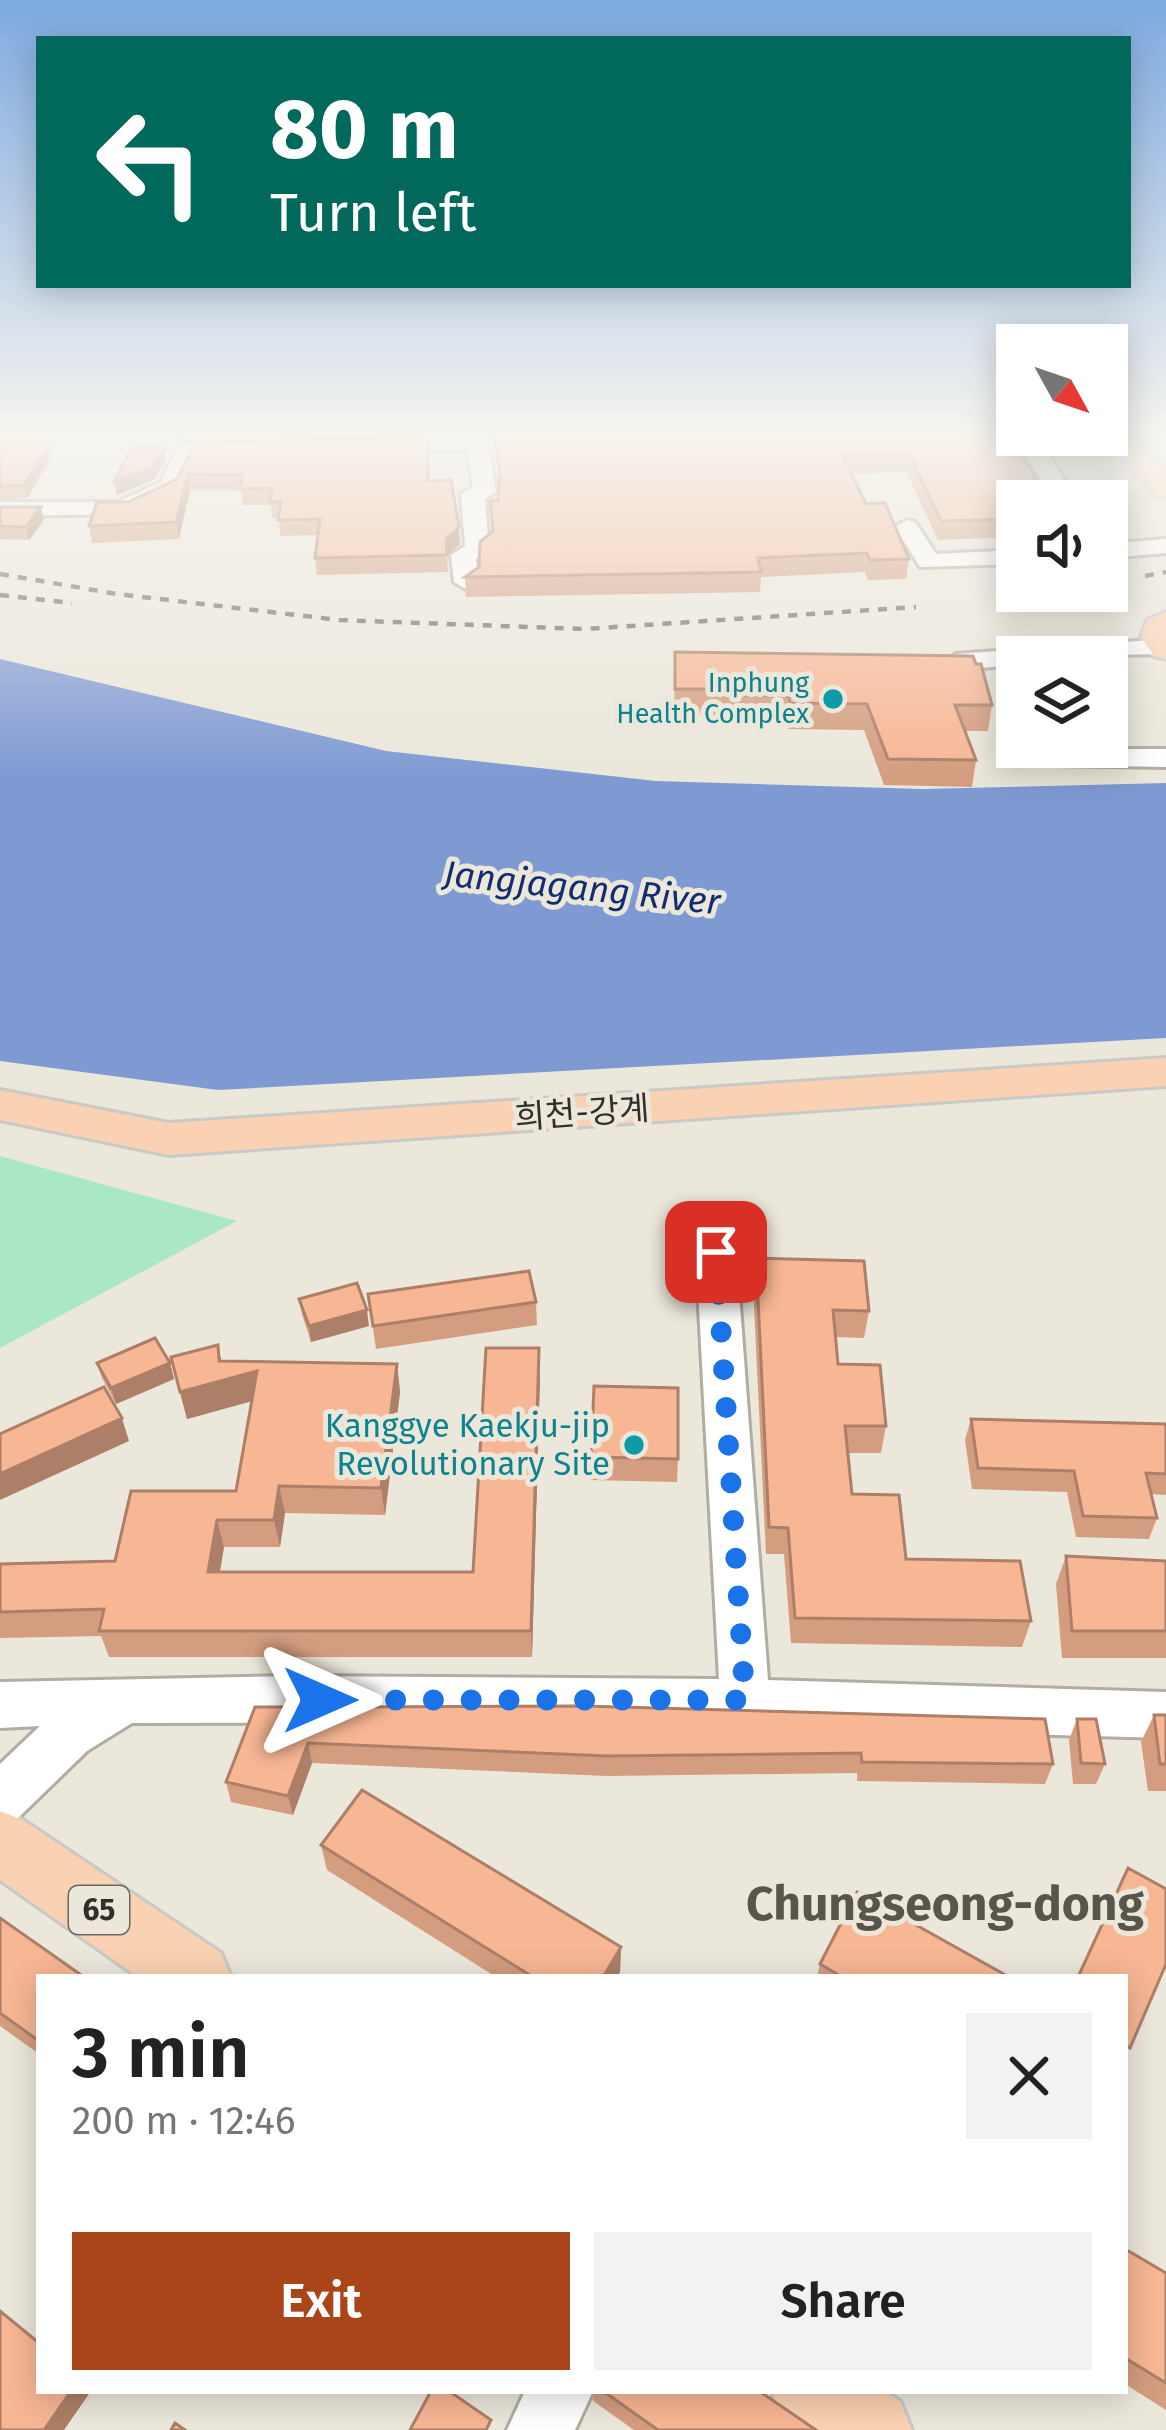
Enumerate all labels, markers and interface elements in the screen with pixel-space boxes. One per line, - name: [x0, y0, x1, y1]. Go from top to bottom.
- text: 80 m: [270, 79, 459, 180]
- icon: left: [72, 84, 228, 240]
- text: Turn left: [270, 181, 477, 245]
- north arrow: [996, 324, 1128, 456]
- map controls: [996, 324, 1128, 768]
- button: sound: [996, 480, 1128, 612]
- button: layers: [996, 636, 1128, 768]
- place label: Inphung Health Complex: [616, 667, 810, 730]
- marker: Inphung Health Complex: [820, 686, 846, 712]
- water label: Jangjagang River: [440, 851, 724, 925]
- street label: 희천-강계: [513, 1088, 651, 1138]
- pin: [665, 1201, 767, 1303]
- icon: arrive: [683, 1219, 749, 1285]
- place label: Kanggye Kaekju-jip Revolutionary Site: [325, 1406, 610, 1484]
- marker: Kanggye Kaekju-jip Revolutionary Site: [621, 1432, 647, 1458]
- position arrow: [257, 1637, 383, 1763]
- district label: Chungseong-dong: [746, 1875, 1144, 1933]
- road number: 65: [69, 1886, 129, 1934]
- text: 3 min: [72, 2010, 250, 2096]
- button: close: [966, 2013, 1092, 2139]
- text: 200 m · 12:46: [72, 2098, 296, 2144]
- button: Exit: [72, 2232, 570, 2370]
- button: Share: [594, 2232, 1092, 2370]

